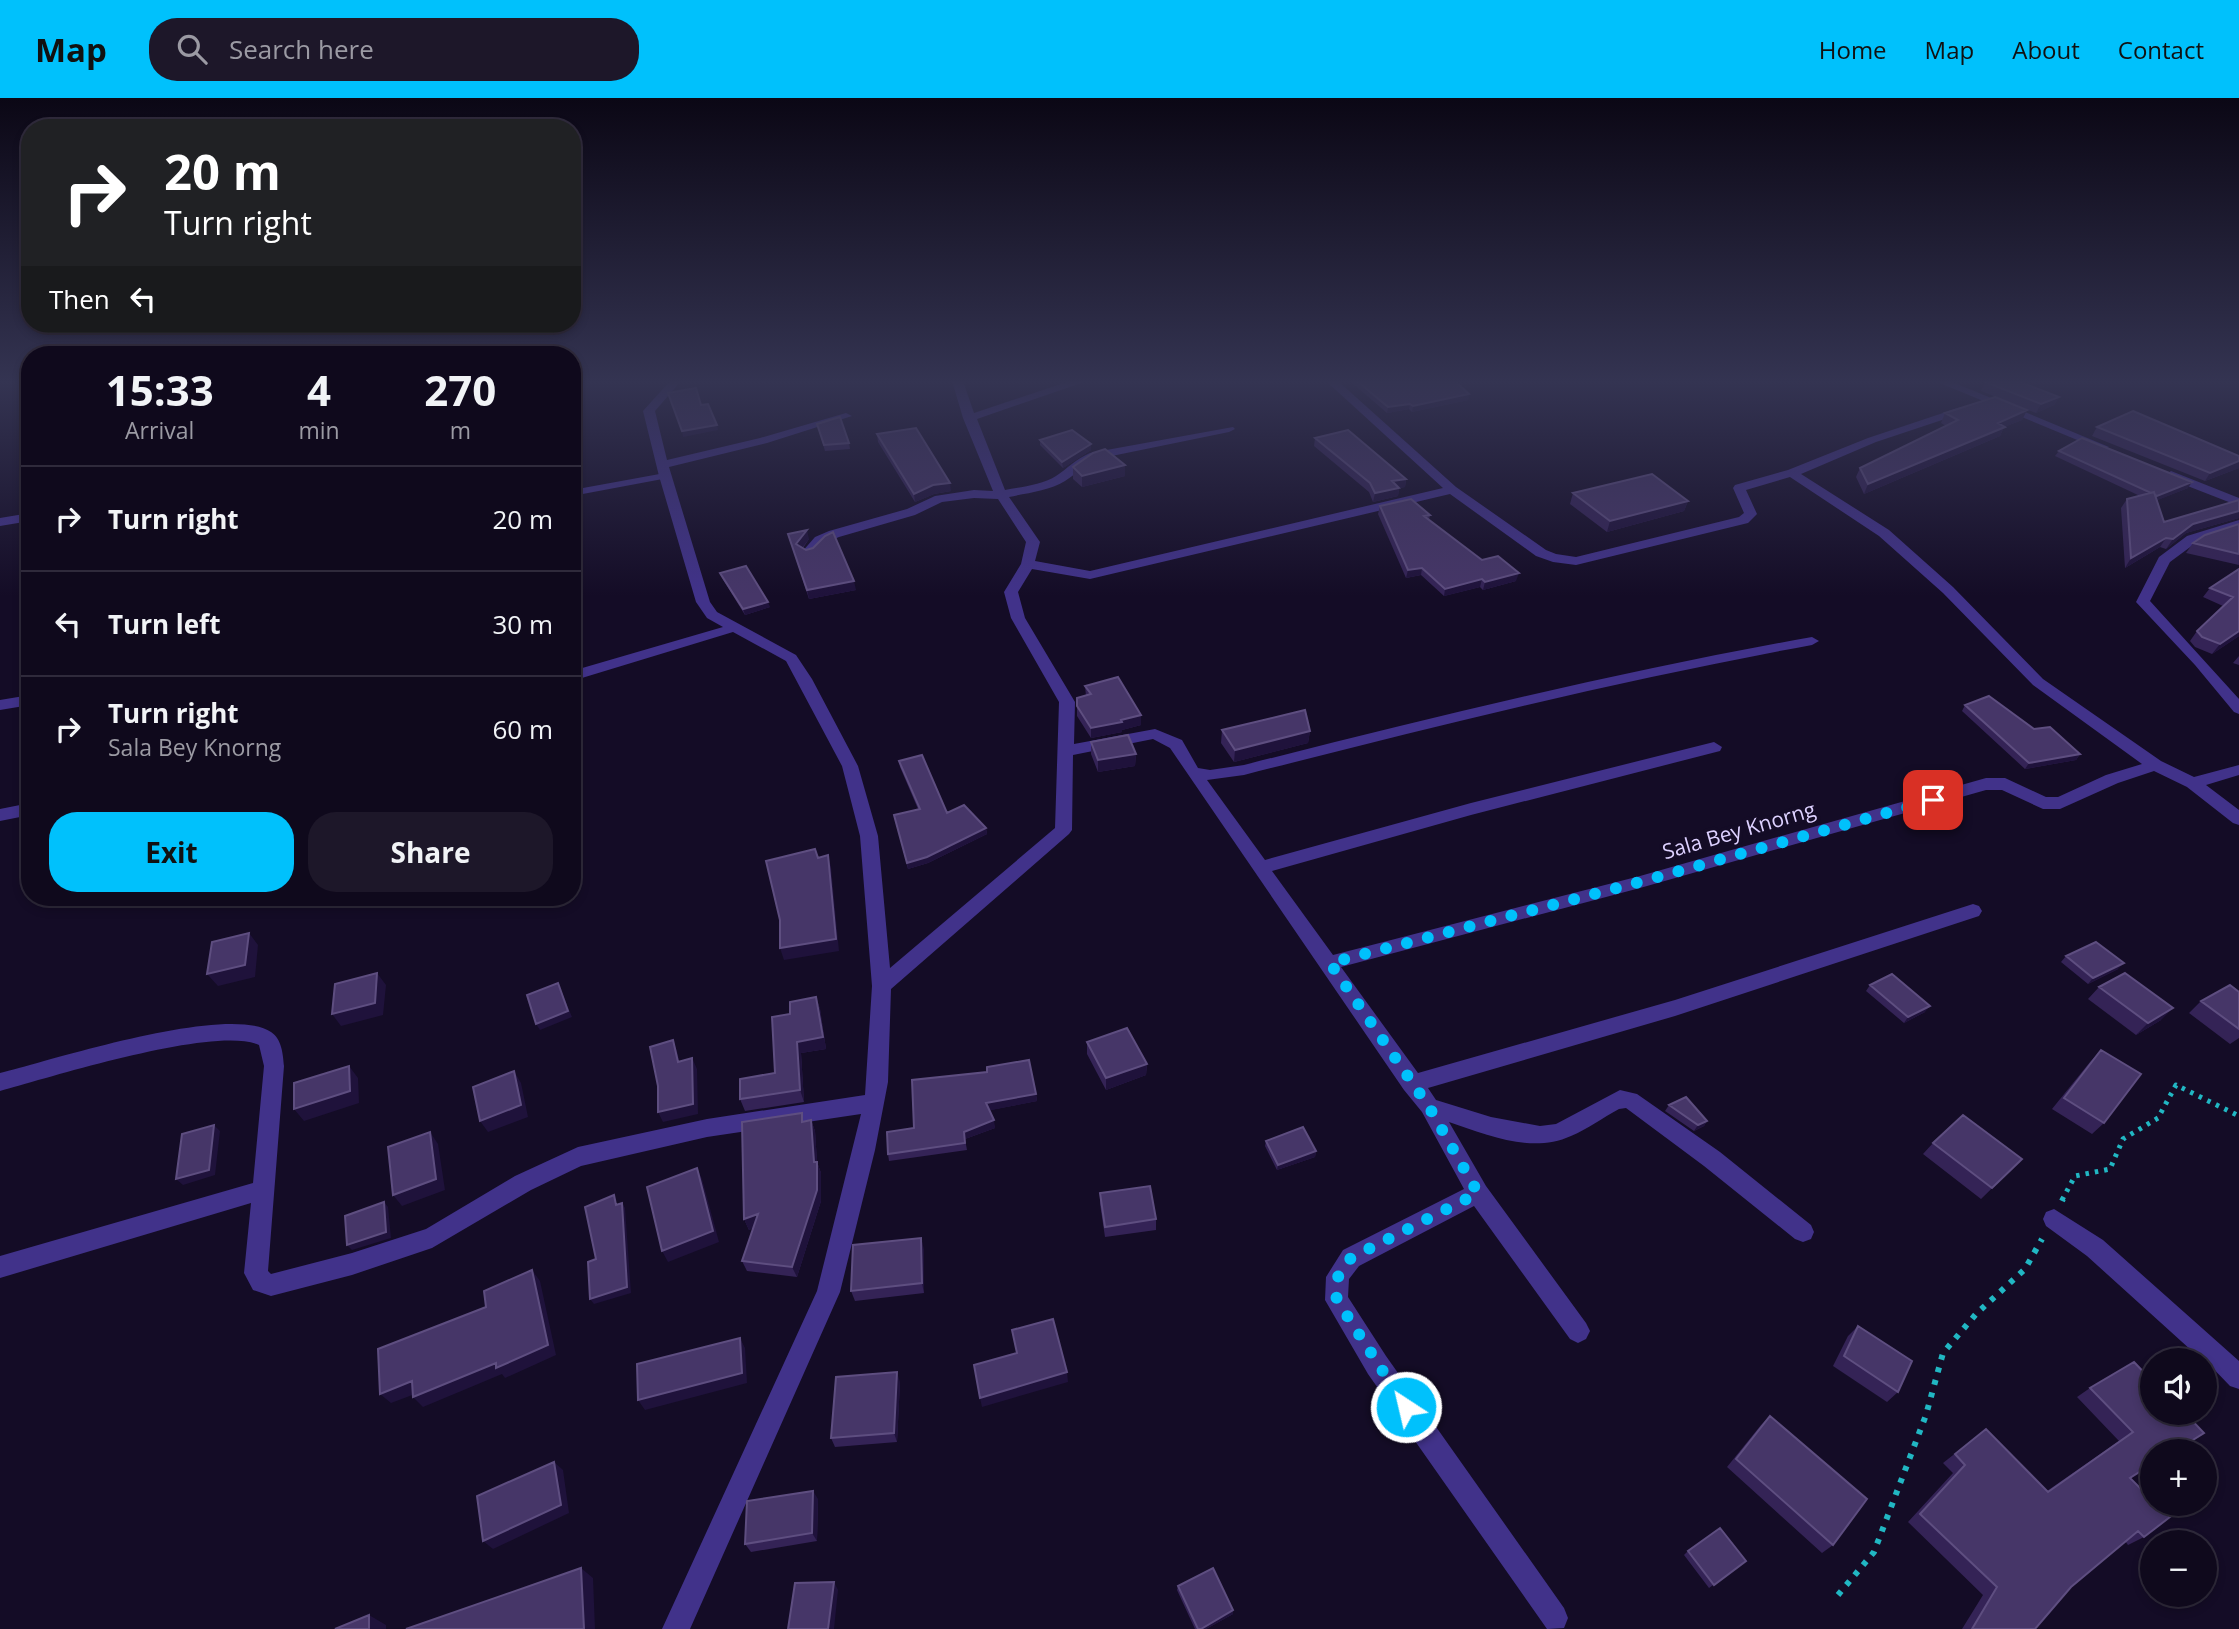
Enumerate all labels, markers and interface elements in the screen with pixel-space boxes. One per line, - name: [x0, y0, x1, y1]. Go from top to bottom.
- search box: [149, 18, 639, 81]
- text: Map: [35, 27, 107, 72]
- icon: search: [173, 30, 211, 68]
- text: Search here: [229, 31, 374, 67]
- text: Home: [1819, 33, 1887, 66]
- text: Map: [1925, 33, 1974, 66]
- text: About: [2012, 33, 2080, 66]
- text: Contact: [2118, 33, 2204, 66]
- text: 20 m: [164, 138, 281, 204]
- icon: right: [49, 147, 140, 238]
- text: Turn right: [164, 201, 312, 244]
- icon: left: [124, 280, 162, 318]
- text: Then: [49, 281, 110, 317]
- text: 15:33: [106, 361, 214, 418]
- text: 4: [307, 361, 331, 418]
- text: 270: [424, 361, 496, 418]
- text: Arrival: [125, 414, 194, 446]
- text: min: [298, 414, 340, 446]
- text: m: [450, 414, 471, 446]
- icon: right: [49, 500, 87, 538]
- text: Turn right: [108, 501, 239, 537]
- text: 20 m: [492, 501, 553, 537]
- icon: left: [49, 605, 87, 643]
- text: Turn left: [108, 606, 220, 642]
- text: 30 m: [492, 606, 553, 642]
- text: Turn right: [108, 695, 239, 731]
- icon: right: [49, 710, 87, 748]
- text: 60 m: [492, 711, 553, 747]
- text: Sala Bey Knorng: [108, 731, 281, 763]
- pin: [1903, 770, 1963, 830]
- icon: arrive: [1914, 781, 1952, 819]
- street label: Sala Bey Knorng: [1659, 795, 1819, 865]
- button: Exit: [49, 812, 294, 892]
- button: Share: [308, 812, 553, 892]
- map controls: [2140, 1348, 2217, 1607]
- button: sound: [2140, 1348, 2217, 1425]
- position arrow: [1369, 1370, 1443, 1444]
- button: +: [2140, 1439, 2217, 1516]
- button: −: [2140, 1530, 2217, 1607]

